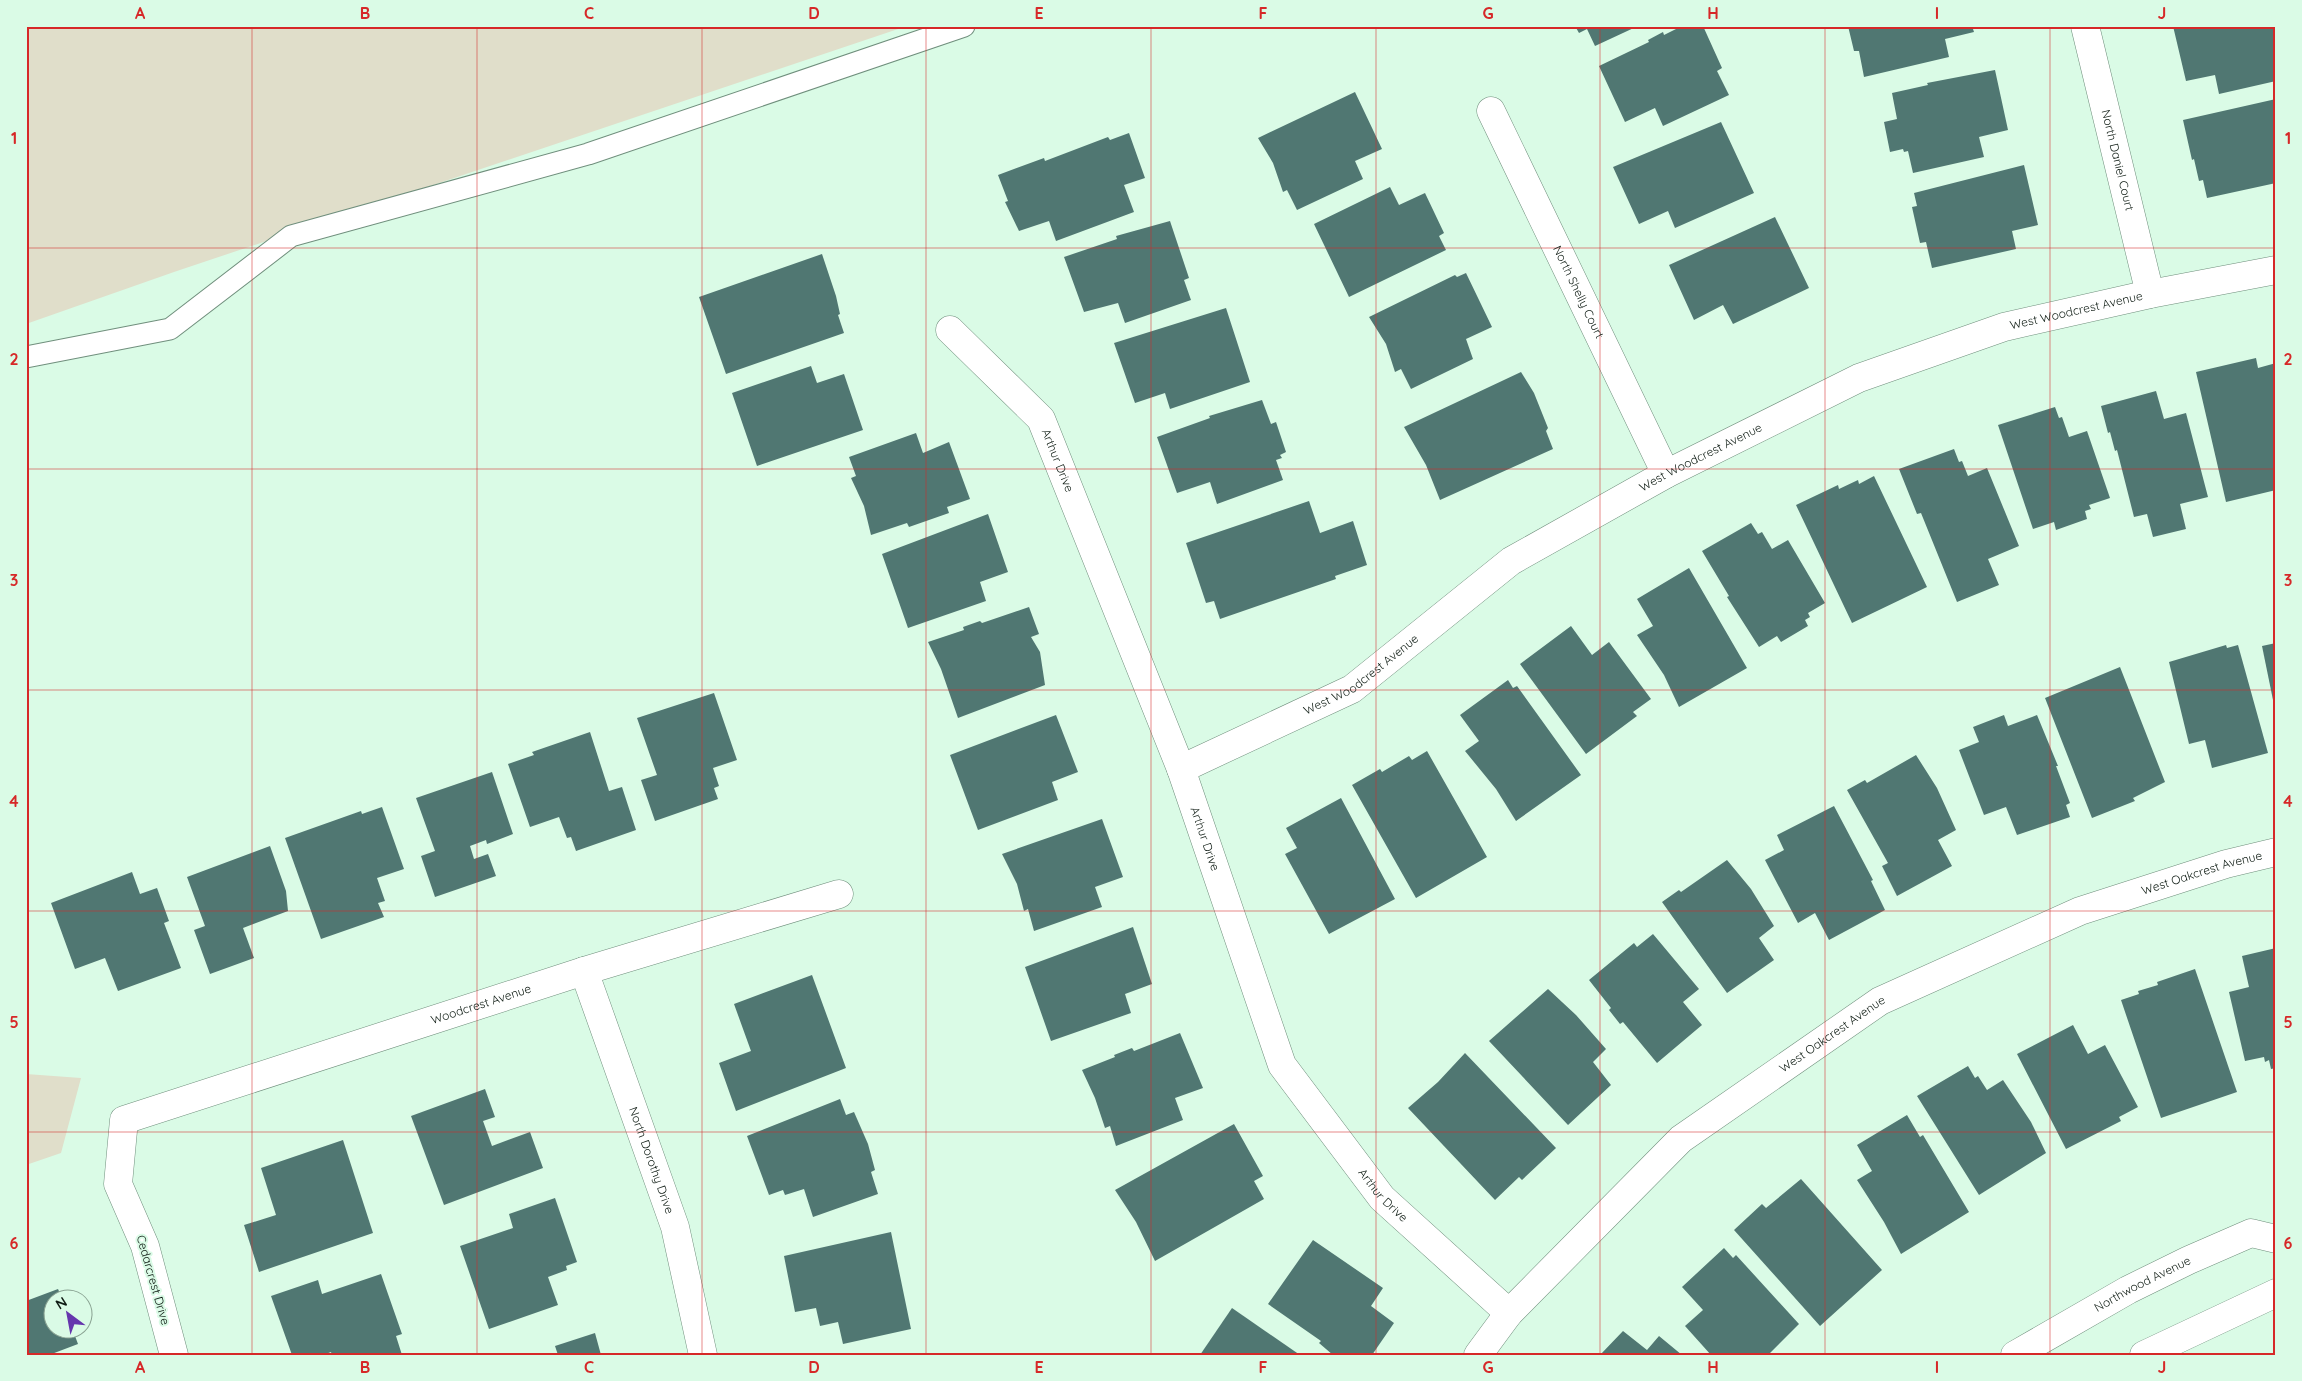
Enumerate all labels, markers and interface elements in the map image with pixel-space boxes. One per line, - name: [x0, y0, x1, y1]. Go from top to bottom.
- text: A: [135, 3, 146, 23]
- text: B: [360, 3, 370, 23]
- text: C: [584, 3, 594, 23]
- text: D: [808, 3, 820, 23]
- text: E: [1034, 3, 1044, 23]
- text: F: [1259, 3, 1268, 23]
- text: G: [1482, 3, 1494, 23]
- text: H: [1707, 3, 1719, 23]
- text: I: [1935, 3, 1939, 23]
- text: J: [2158, 3, 2166, 23]
- street label: North Daniel Court: [2099, 108, 2138, 212]
- text: 1: [11, 128, 17, 148]
- text: 1: [2285, 128, 2291, 148]
- street label: North Shelly Court: [1550, 243, 1607, 341]
- street label: West Woodcrest Avenue: [2008, 288, 2144, 332]
- text: 2: [9, 349, 19, 369]
- text: 2: [2283, 349, 2293, 369]
- street label: West Woodcrest Avenue: [1636, 419, 1764, 495]
- street label: Arthur Drive: [1039, 426, 1078, 494]
- text: 3: [10, 570, 18, 590]
- text: 3: [2284, 570, 2292, 590]
- street label: West Woodcrest Avenue: [1301, 631, 1421, 718]
- text: 4: [9, 791, 19, 811]
- text: 4: [2283, 791, 2293, 811]
- street label: Arthur Drive: [1187, 805, 1223, 873]
- street label: West Oakcrest Avenue: [2139, 848, 2264, 898]
- street label: Woodcrest Avenue: [429, 981, 533, 1027]
- street label: West Oakcrest Avenue: [1776, 992, 1887, 1076]
- text: 5: [9, 1012, 19, 1032]
- text: 5: [2283, 1012, 2293, 1032]
- street label: North Dorothy Drive: [626, 1105, 678, 1216]
- street label: Arthur Drive: [1355, 1165, 1411, 1225]
- text: 6: [10, 1233, 19, 1253]
- street label: Cedarcrest Drive: [133, 1233, 174, 1327]
- text: 6: [2284, 1233, 2293, 1253]
- street label: Northwood Avenue: [2091, 1252, 2193, 1315]
- north arrow: [42, 1288, 92, 1338]
- text: N: [52, 1293, 70, 1313]
- text: A: [135, 1357, 146, 1377]
- text: B: [360, 1357, 370, 1377]
- text: C: [584, 1357, 594, 1377]
- text: D: [808, 1357, 820, 1377]
- text: E: [1034, 1357, 1044, 1377]
- text: F: [1259, 1357, 1268, 1377]
- text: G: [1482, 1357, 1494, 1377]
- text: H: [1707, 1357, 1719, 1377]
- text: I: [1935, 1357, 1939, 1377]
- text: J: [2158, 1357, 2166, 1377]

